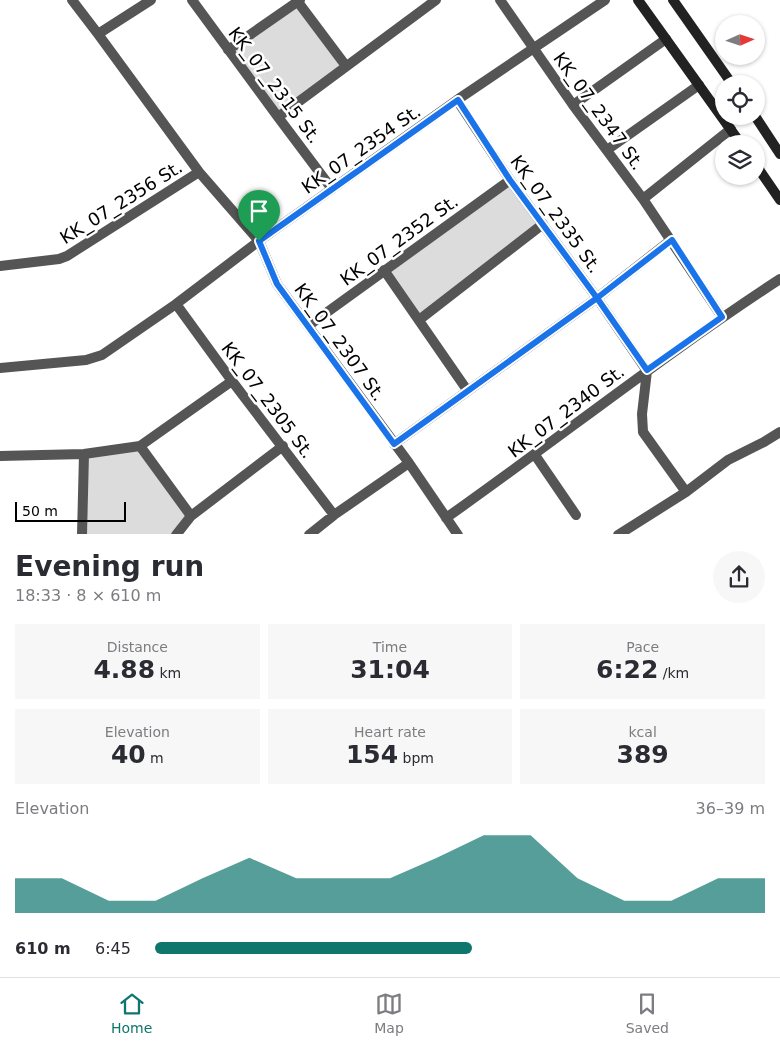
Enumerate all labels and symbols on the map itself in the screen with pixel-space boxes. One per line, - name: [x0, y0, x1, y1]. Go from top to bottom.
- north arrow: [715, 15, 765, 65]
- street label: KK_07_2315 St.: [224, 23, 326, 148]
- street label: KK_07_2347 St.: [548, 48, 649, 174]
- street label: KK_07_2354 St.: [298, 100, 425, 199]
- street label: KK_07_2335 St.: [505, 151, 606, 277]
- street label: KK_07_2356 St.: [56, 156, 187, 249]
- pin: [238, 190, 280, 241]
- street label: KK_07_2352 St.: [336, 190, 462, 291]
- street label: KK_07_2307 St.: [289, 279, 390, 405]
- street label: KK_07_2305 St.: [217, 338, 319, 463]
- street label: KK_07_2340 St.: [504, 360, 629, 462]
- scale bar: [15, 500, 126, 523]

